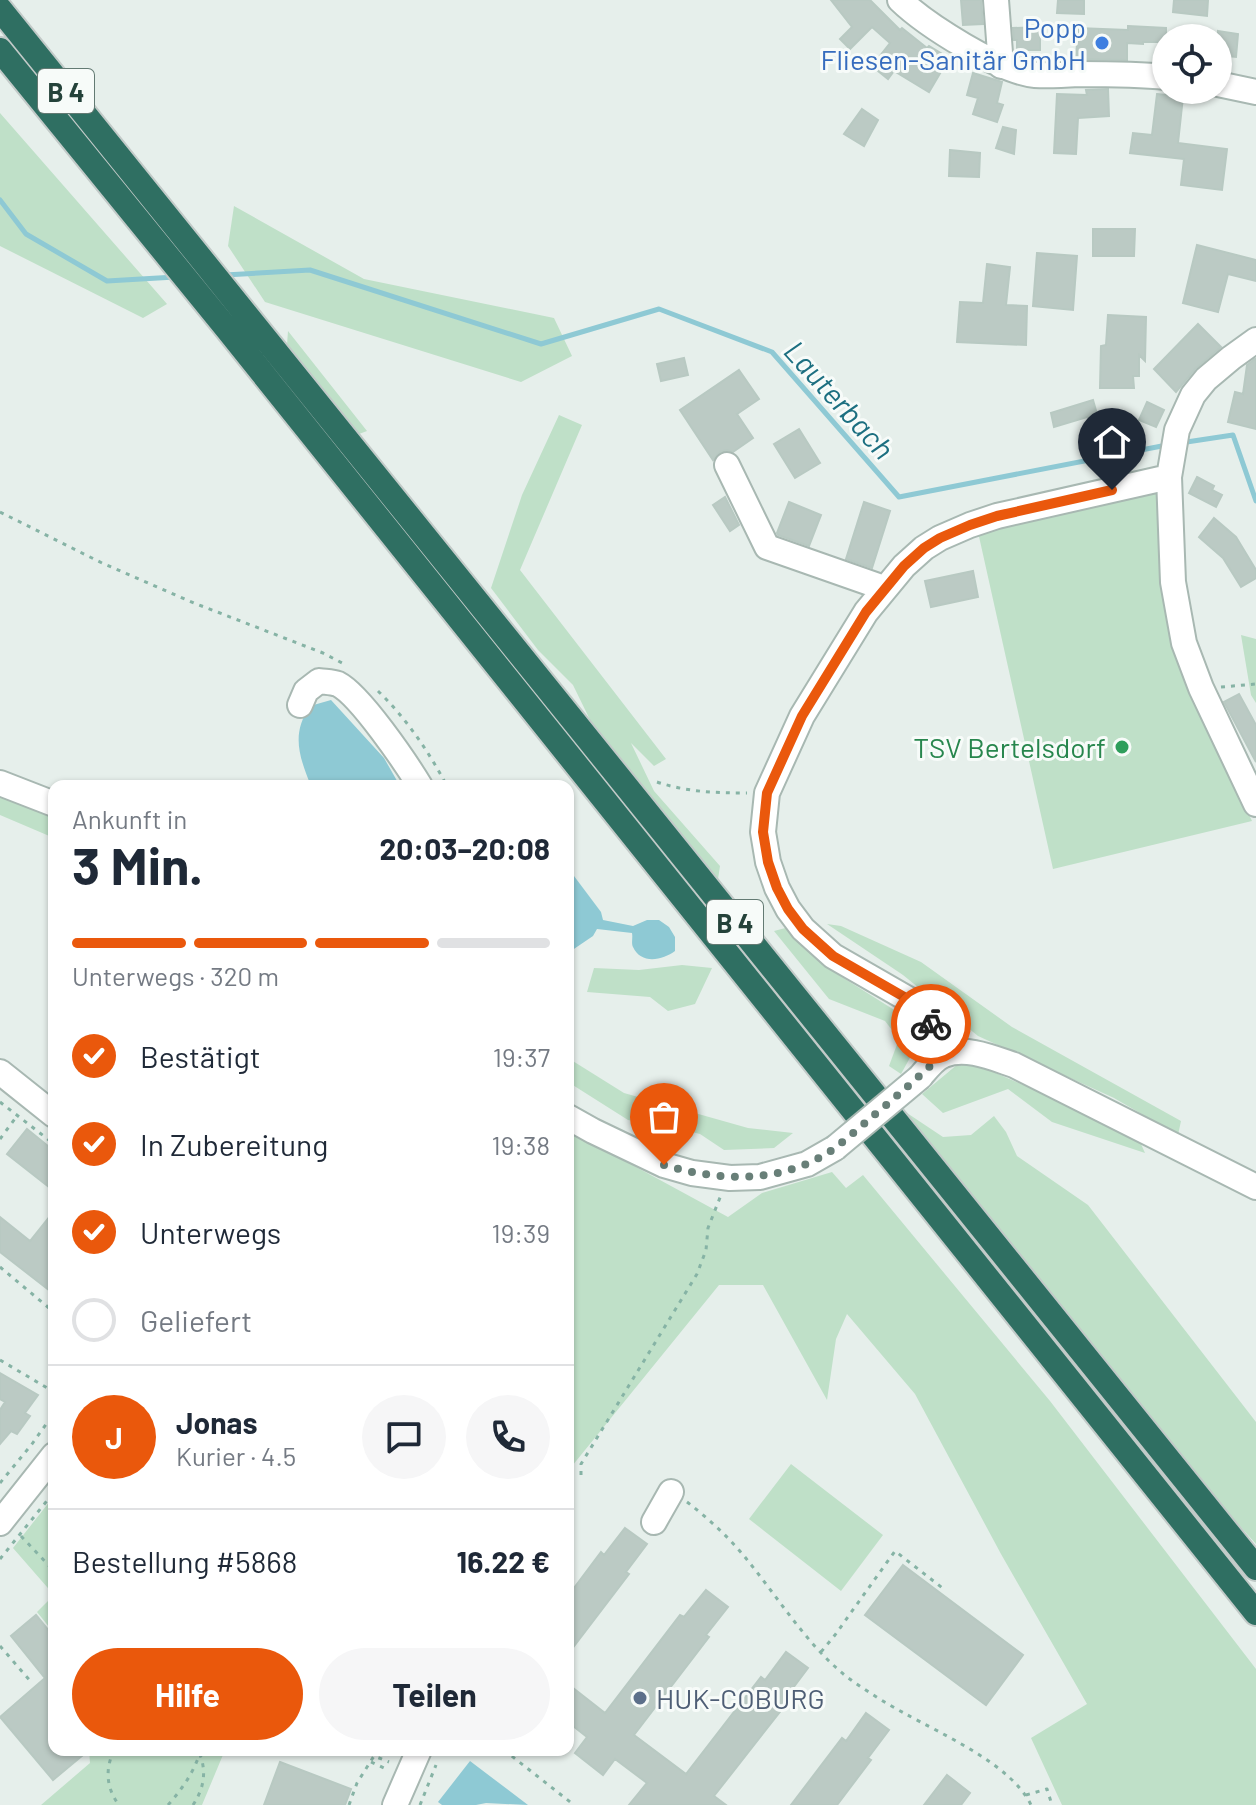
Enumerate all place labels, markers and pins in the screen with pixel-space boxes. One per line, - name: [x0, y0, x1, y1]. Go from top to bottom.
- place label: Popp Fliesen-Sanitär GmbH: [821, 10, 1086, 76]
- marker: Popp Fliesen-Sanitär GmbH: [1093, 34, 1111, 52]
- pin: [1078, 408, 1146, 490]
- place label: TSV Bertelsdorf: [913, 730, 1106, 764]
- marker: TSV Bertelsdorf: [1113, 738, 1131, 756]
- pin: [630, 1083, 698, 1165]
- place label: HUK-COBURG: [656, 1681, 825, 1715]
- marker: HUK-COBURG: [631, 1689, 649, 1707]

